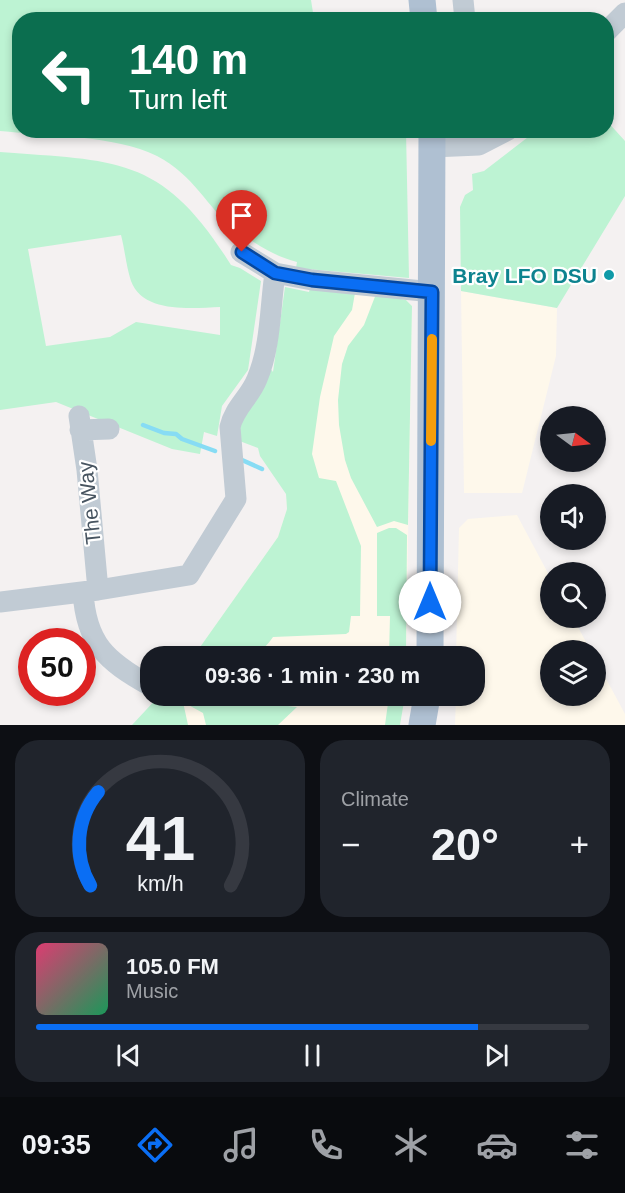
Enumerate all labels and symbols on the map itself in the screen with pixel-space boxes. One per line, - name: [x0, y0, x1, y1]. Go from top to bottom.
- pin: [216, 190, 267, 252]
- place label: Bray LFO DSU: [452, 264, 597, 287]
- marker: Bray LFO DSU: [602, 268, 616, 282]
- north arrow: [540, 406, 606, 472]
- street label: The Way: [73, 460, 105, 546]
- position arrow: [398, 570, 462, 634]
- speed limit sign: 50: [18, 628, 96, 706]

